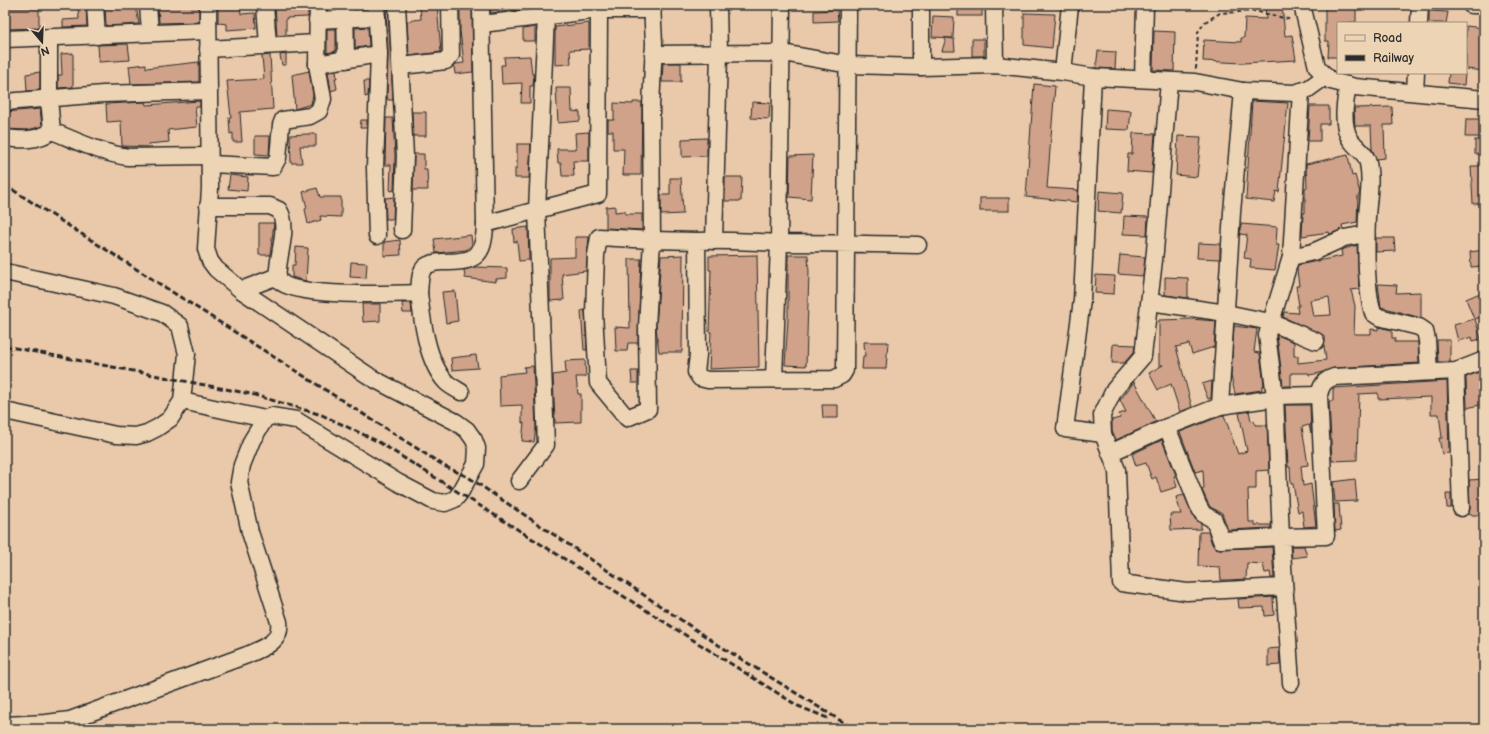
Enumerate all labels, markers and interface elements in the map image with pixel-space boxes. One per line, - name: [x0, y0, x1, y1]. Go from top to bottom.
- north arrow: [22, 22, 62, 62]
- legend: [1337, 22, 1467, 74]
- text: Road: [1373, 31, 1402, 46]
- text: N: [39, 43, 51, 58]
- text: Railway: [1373, 51, 1415, 66]

